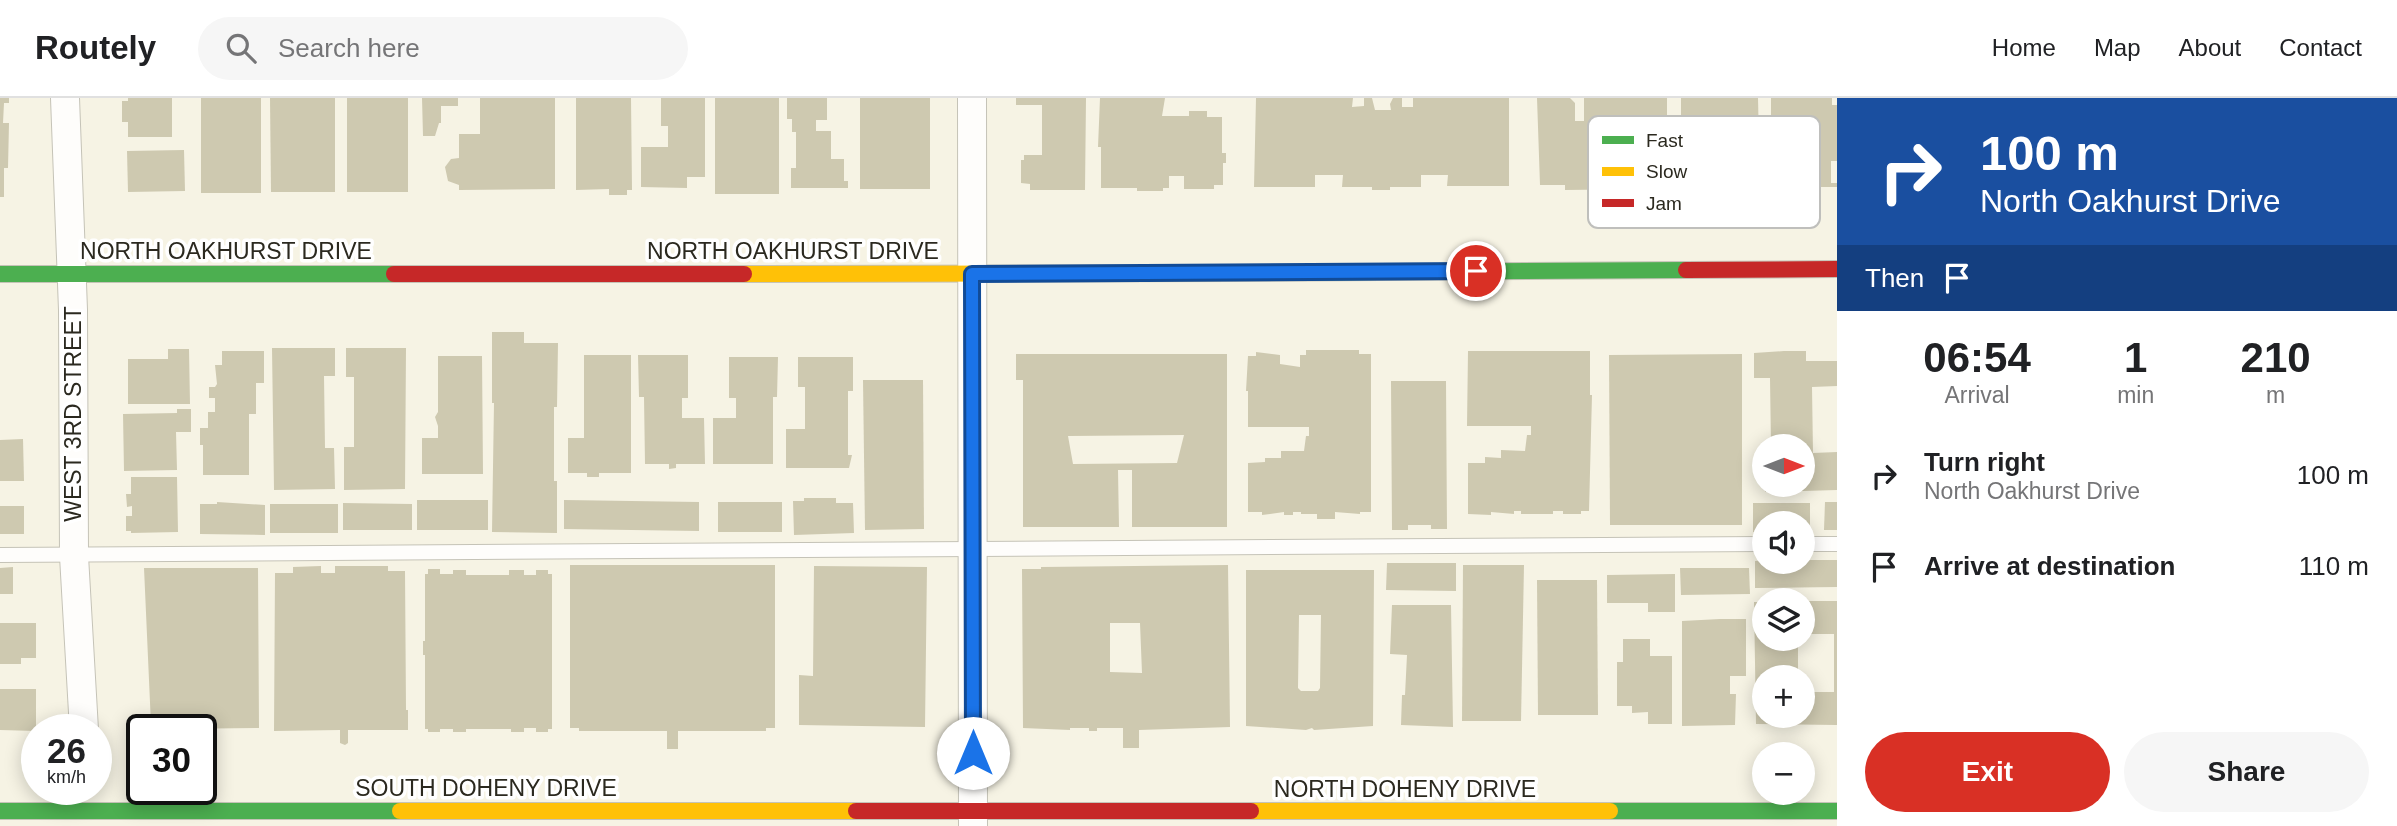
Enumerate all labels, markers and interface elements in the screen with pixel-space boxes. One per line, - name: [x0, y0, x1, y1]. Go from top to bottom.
- search box: [198, 17, 688, 80]
- text: Routely: [35, 29, 156, 66]
- icon: search: [222, 29, 260, 67]
- text: Search here: [278, 33, 420, 63]
- text: Home: [1992, 34, 2056, 61]
- text: Map: [2094, 34, 2141, 61]
- text: About: [2179, 34, 2241, 61]
- text: Contact: [2279, 34, 2362, 61]
- legend: [1588, 116, 1820, 228]
- icon: right: [1865, 126, 1956, 217]
- text: 100 m: [1980, 126, 2119, 180]
- text: Fast: [1646, 130, 1684, 151]
- text: Slow: [1646, 161, 1687, 182]
- text: North Oakhurst Drive: [1980, 183, 2281, 219]
- text: Jam: [1646, 193, 1682, 214]
- street label: NORTH OAKHURST DRIVE: [80, 238, 372, 264]
- street label: NORTH OAKHURST DRIVE: [647, 238, 939, 264]
- pin: [1446, 241, 1506, 301]
- icon: arrive: [1457, 252, 1495, 290]
- icon: arrive: [1938, 259, 1976, 297]
- text: Then: [1865, 263, 1924, 293]
- street label: WEST 3RD STREET: [60, 306, 86, 522]
- text: 06:54: [1923, 334, 2031, 381]
- text: 1: [2124, 334, 2147, 381]
- text: 210: [2241, 334, 2311, 381]
- text: Arrival: [1944, 382, 2010, 408]
- text: min: [2117, 382, 2154, 408]
- text: m: [2266, 382, 2285, 408]
- north arrow: [1752, 434, 1815, 497]
- map controls: [1752, 434, 1815, 805]
- text: Turn right: [1924, 447, 2045, 477]
- icon: right: [1865, 457, 1903, 495]
- text: 100 m: [2297, 460, 2369, 490]
- text: North Oakhurst Drive: [1924, 478, 2140, 504]
- button: sound: [1752, 511, 1815, 574]
- icon: arrive: [1865, 548, 1903, 586]
- text: Arrive at destination: [1924, 551, 2175, 581]
- text: 110 m: [2299, 551, 2369, 581]
- button: layers: [1752, 588, 1815, 651]
- button: +: [1752, 665, 1815, 728]
- speed limit sign: 30: [126, 714, 217, 805]
- position arrow: [936, 716, 1010, 790]
- text: 26: [47, 731, 86, 770]
- button: Exit: [1865, 732, 2110, 812]
- button: Share: [2124, 732, 2369, 812]
- button: −: [1752, 742, 1815, 805]
- text: km/h: [47, 767, 86, 787]
- street label: SOUTH DOHENY DRIVE: [355, 775, 617, 801]
- street label: NORTH DOHENY DRIVE: [1274, 776, 1536, 802]

